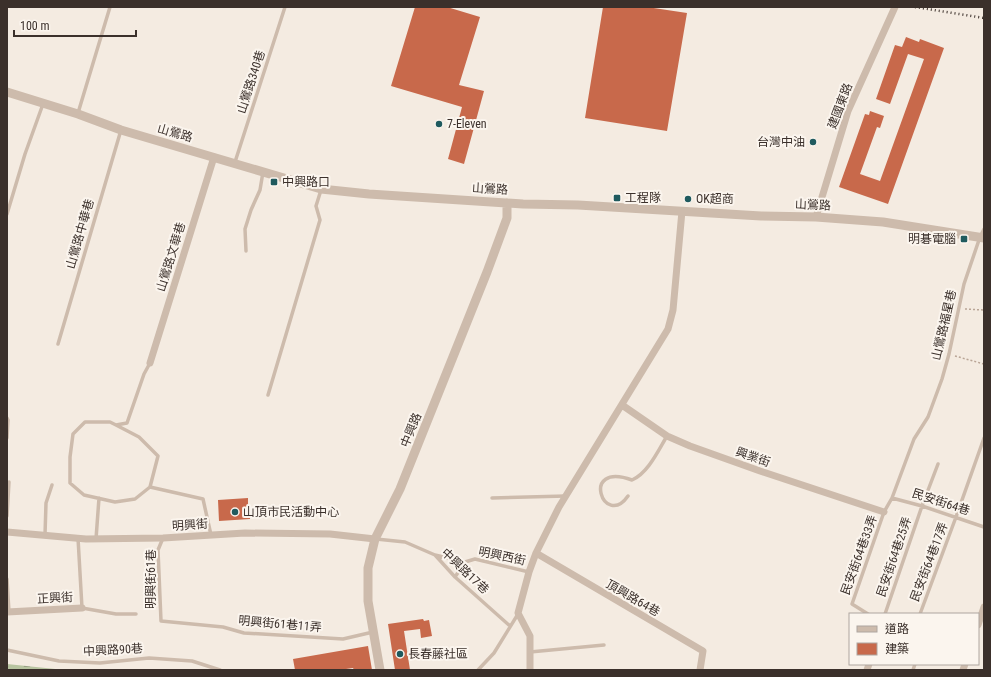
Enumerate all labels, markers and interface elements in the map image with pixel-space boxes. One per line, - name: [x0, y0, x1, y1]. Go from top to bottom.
- scale bar: [14, 12, 136, 38]
- text: 100 m: [20, 19, 50, 33]
- street label: 山鶯路340巷: [234, 49, 268, 115]
- street label: 建國東路: [825, 81, 855, 131]
- place label: 7-Eleven: [447, 117, 487, 131]
- marker: 7-Eleven: [434, 119, 444, 129]
- street label: 山鶯路: [156, 121, 194, 145]
- place label: 台灣中油: [757, 135, 805, 149]
- marker: 台灣中油: [808, 137, 818, 147]
- place label: 中興路口: [282, 175, 330, 189]
- marker: 中興路口: [269, 177, 279, 187]
- street label: 山鶯路: [472, 181, 508, 197]
- place label: 工程隊: [625, 191, 661, 205]
- place label: OK超商: [696, 192, 734, 206]
- marker: 工程隊: [612, 193, 622, 203]
- marker: OK超商: [683, 194, 693, 204]
- street label: 山鶯路中華巷: [63, 197, 97, 271]
- street label: 山鶯路: [795, 197, 831, 213]
- street label: 山鶯路文華巷: [154, 221, 188, 293]
- place label: 明碁電腦: [908, 232, 956, 246]
- marker: 明碁電腦: [959, 234, 969, 244]
- street label: 山鶯路福星巷: [929, 288, 959, 362]
- street label: 中興路: [398, 411, 424, 449]
- street label: 興業街: [734, 445, 772, 469]
- street label: 民安街64巷: [910, 486, 972, 518]
- place label: 山頂市民活動中心: [243, 505, 339, 519]
- marker: 山頂市民活動中心: [230, 507, 240, 517]
- street label: 民安街64巷33弄: [838, 513, 880, 597]
- street label: 民安街64巷25弄: [874, 515, 914, 599]
- street label: 明興街: [172, 517, 208, 533]
- street label: 民安街64巷17弄: [907, 520, 951, 604]
- street label: 明興西街: [477, 544, 527, 568]
- street label: 中興路17巷: [438, 545, 492, 597]
- street label: 明興街61巷: [144, 549, 158, 609]
- street label: 頂興路64巷: [604, 577, 662, 619]
- street label: 正興街: [37, 590, 73, 606]
- street label: 明興街61巷11弄: [238, 613, 322, 635]
- legend: [849, 613, 979, 665]
- text: 道路: [885, 622, 909, 636]
- street label: 中興路90巷: [83, 641, 143, 659]
- text: 建築: [885, 642, 909, 656]
- place label: 長春藤社區: [408, 647, 468, 661]
- marker: 長春藤社區: [395, 649, 405, 659]

